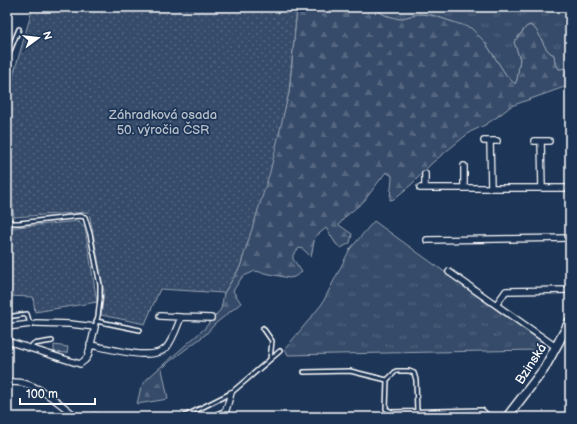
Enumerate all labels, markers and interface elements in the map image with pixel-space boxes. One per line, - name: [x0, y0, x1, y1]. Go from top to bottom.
- north arrow: [18, 18, 58, 58]
- text: N: [40, 30, 55, 41]
- park label: Záhradková osada 50. výročia ČSR: [108, 107, 217, 138]
- street label: Bzinská: [512, 341, 550, 387]
- scale bar: [20, 380, 95, 406]
- text: 100 m: [26, 387, 58, 402]

